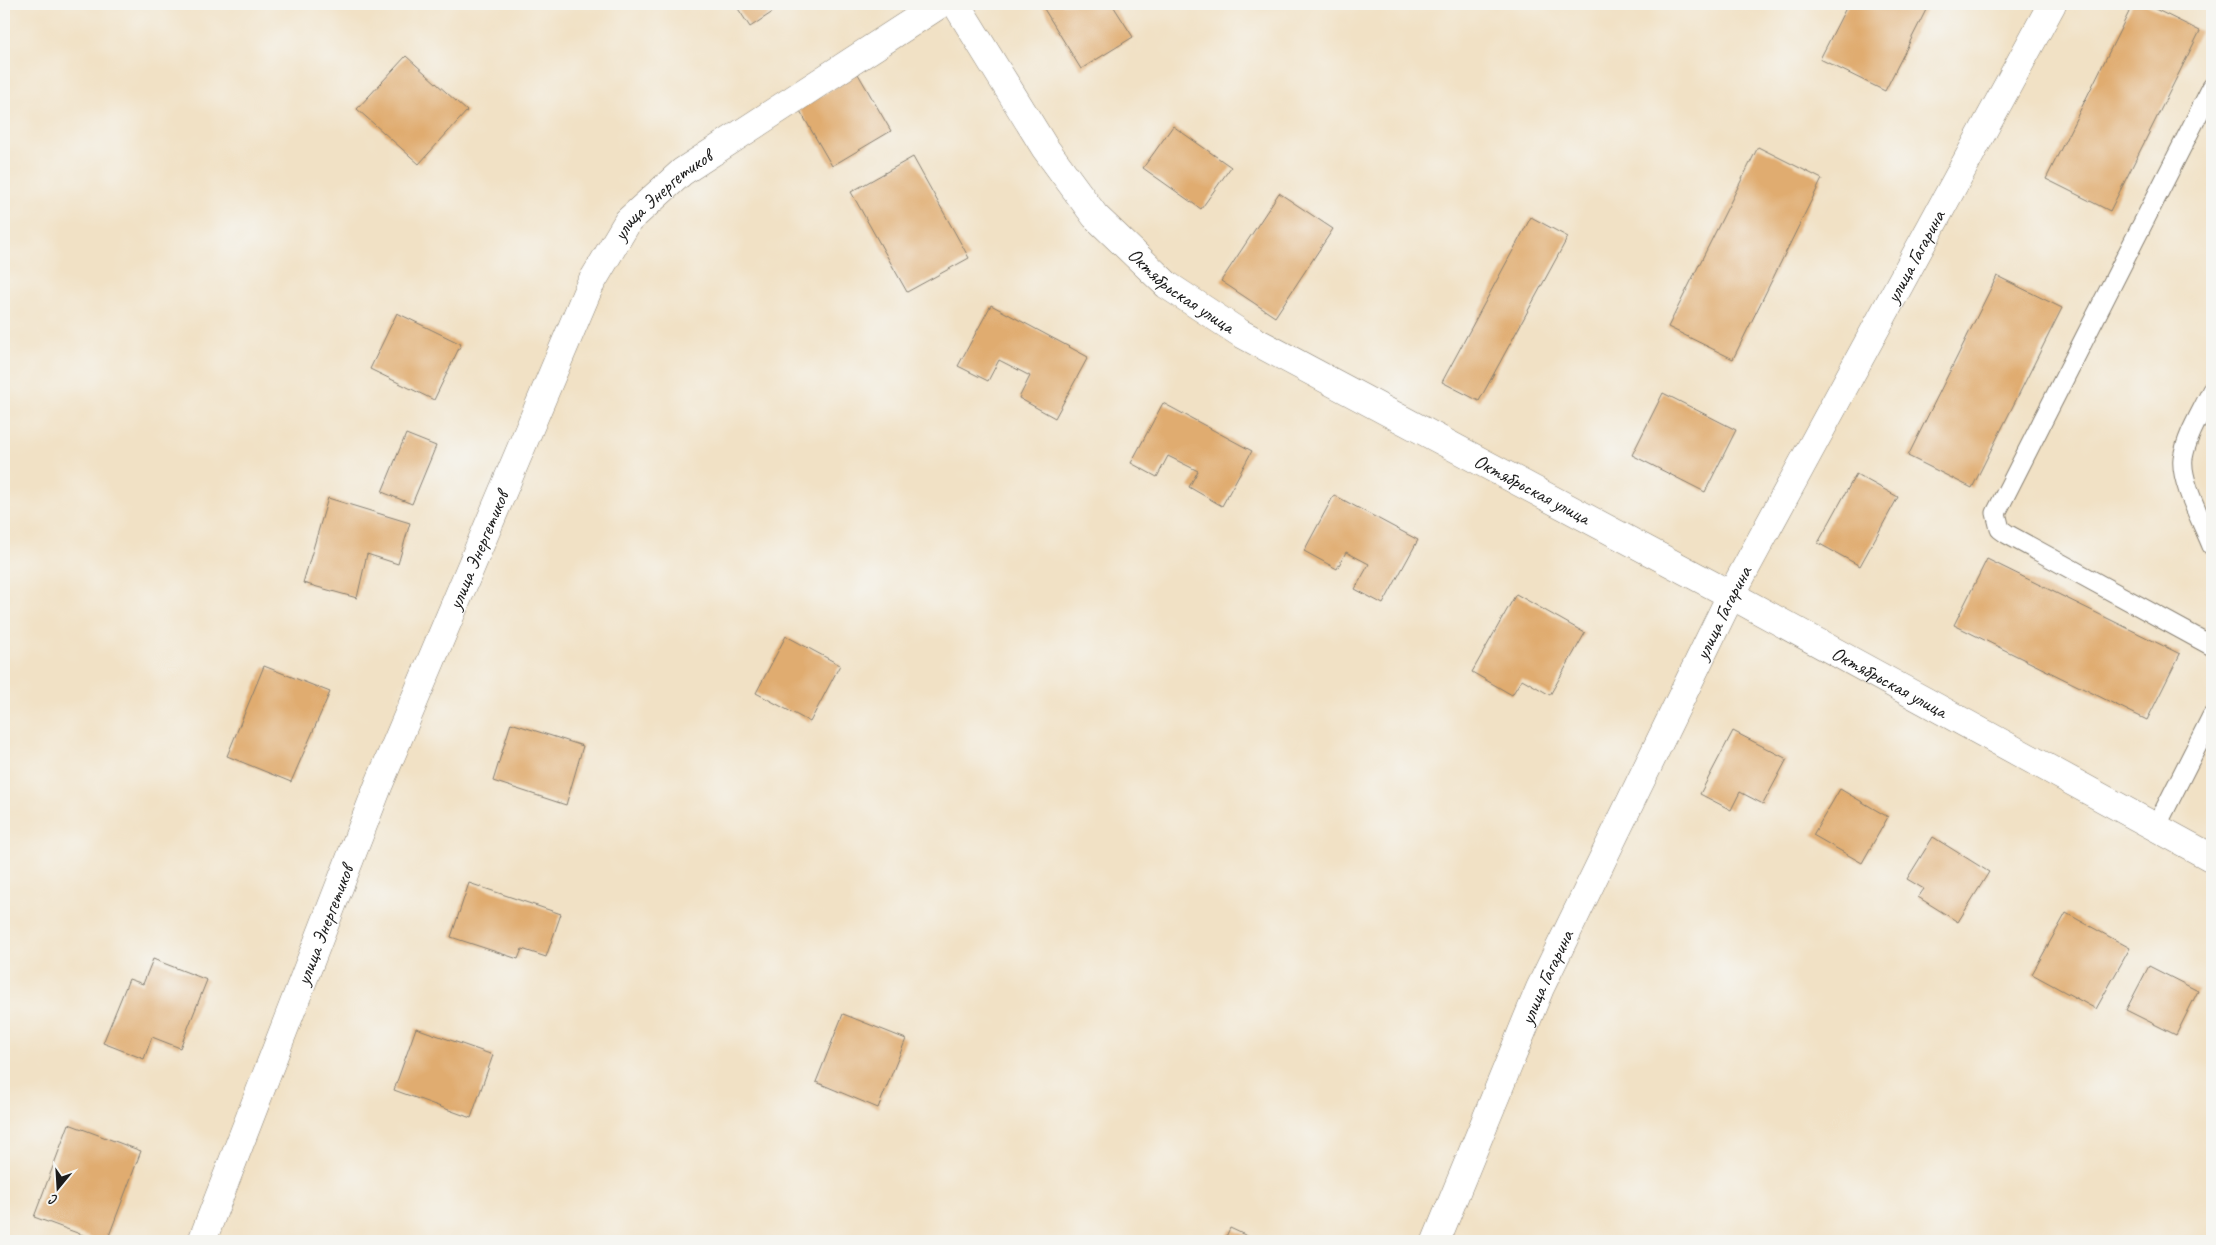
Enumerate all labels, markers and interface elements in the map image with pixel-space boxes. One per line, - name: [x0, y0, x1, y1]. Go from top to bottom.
- street label: улица Энергетиков: [606, 142, 719, 246]
- street label: улица Гагарина: [1879, 205, 1951, 308]
- street label: Октябрьская улица: [1123, 242, 1241, 340]
- street label: Октябрьская улица: [1470, 448, 1596, 531]
- street label: улица Энергетиков: [441, 484, 515, 614]
- street label: улица Гагарина: [1689, 561, 1757, 664]
- street label: Октябрьская улица: [1827, 640, 1953, 724]
- street label: улица Энергетиков: [290, 859, 360, 989]
- street label: улица Гагарина: [1514, 925, 1579, 1029]
- north arrow: [32, 1162, 82, 1212]
- text: С: [46, 1190, 60, 1209]

